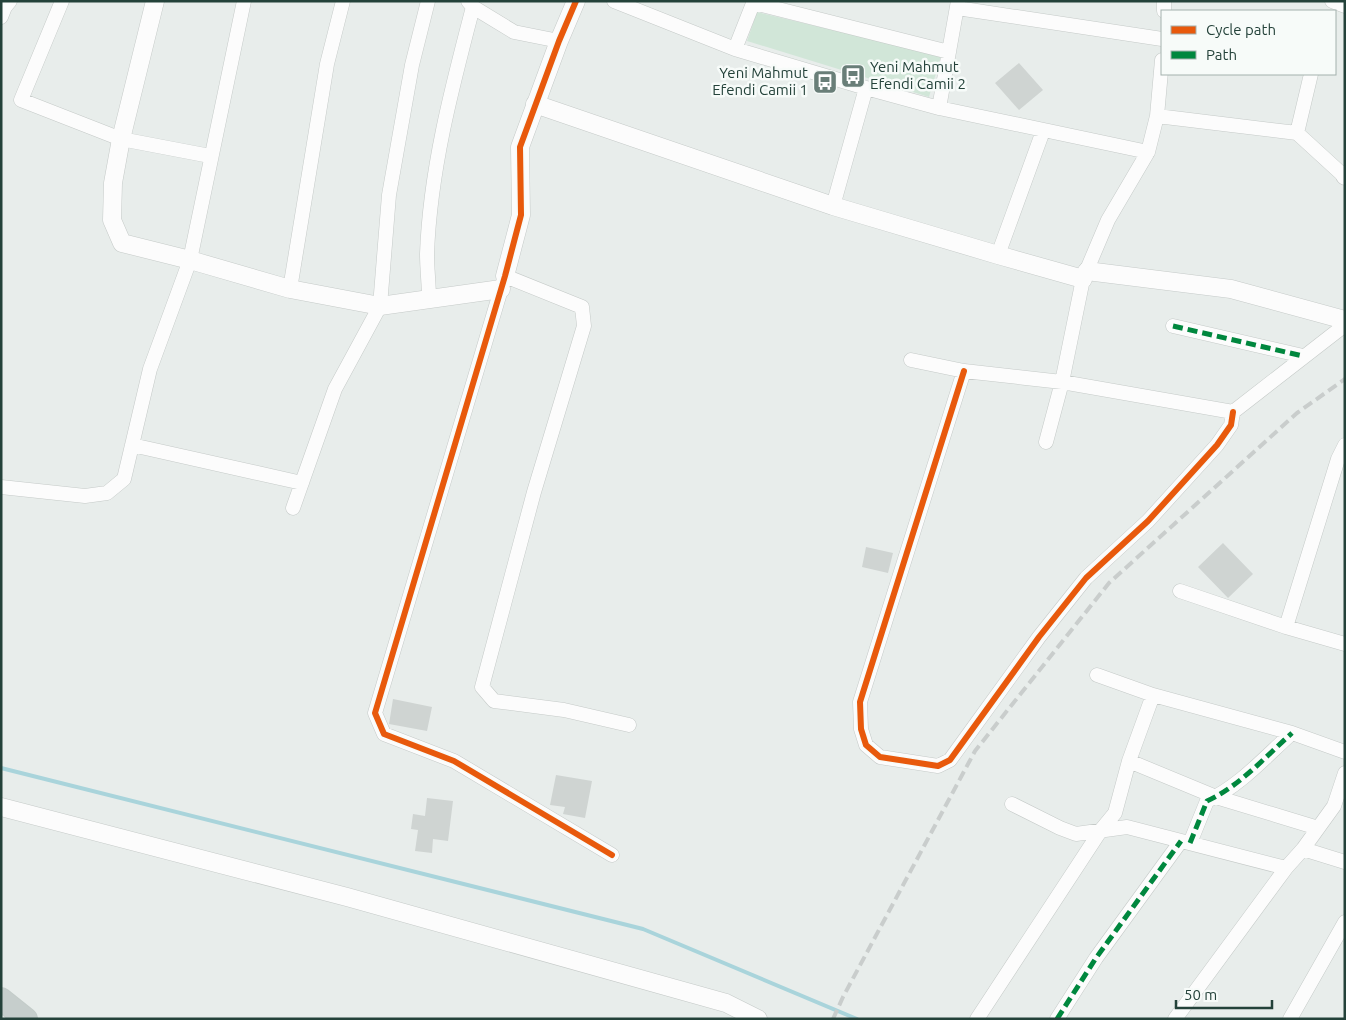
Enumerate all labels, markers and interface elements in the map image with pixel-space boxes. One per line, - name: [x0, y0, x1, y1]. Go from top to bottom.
- legend: [1161, 10, 1336, 75]
- text: Cycle path: [1206, 21, 1276, 38]
- text: Path: [1206, 46, 1237, 63]
- place label: Yeni Mahmut Efendi Camii 2: [870, 58, 966, 92]
- bus stop icon: Yeni Mahmut Efendi Camii 2: [840, 63, 866, 89]
- place label: Yeni Mahmut Efendi Camii 1: [712, 64, 808, 98]
- bus stop icon: Yeni Mahmut Efendi Camii 1: [812, 69, 838, 95]
- scale bar: [1176, 978, 1272, 1010]
- text: 50 m: [1184, 986, 1217, 1003]

